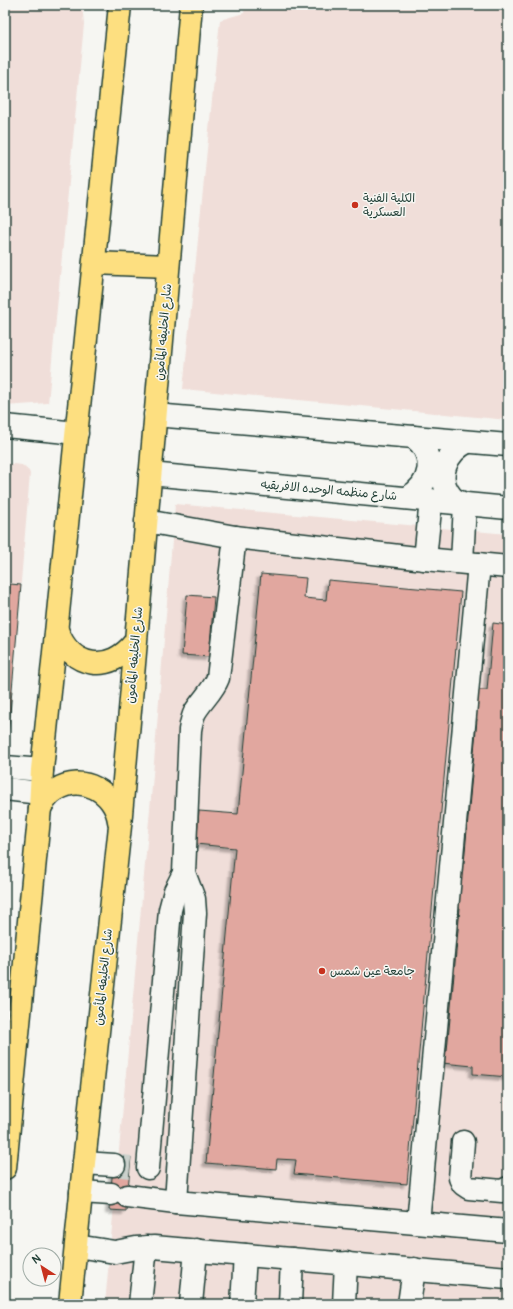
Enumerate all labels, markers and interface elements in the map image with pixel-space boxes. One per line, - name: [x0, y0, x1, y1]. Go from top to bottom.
- place label: الكلية الفنية العسكرية: [363, 191, 415, 220]
- marker: الكلية الفنية العسكرية: [350, 200, 360, 210]
- street label: شارع الخليفه المأمون: [152, 283, 176, 381]
- street label: شارع منظمه الوحده الافريقيه: [260, 477, 398, 505]
- street label: شارع الخليفه المأمون: [123, 606, 147, 704]
- street label: شارع الخليفه المأمون: [91, 928, 117, 1026]
- place label: جامعة عين شمس: [330, 964, 415, 979]
- marker: جامعة عين شمس: [317, 966, 327, 976]
- north arrow: [22, 1247, 62, 1287]
- text: N: [30, 1252, 44, 1267]

